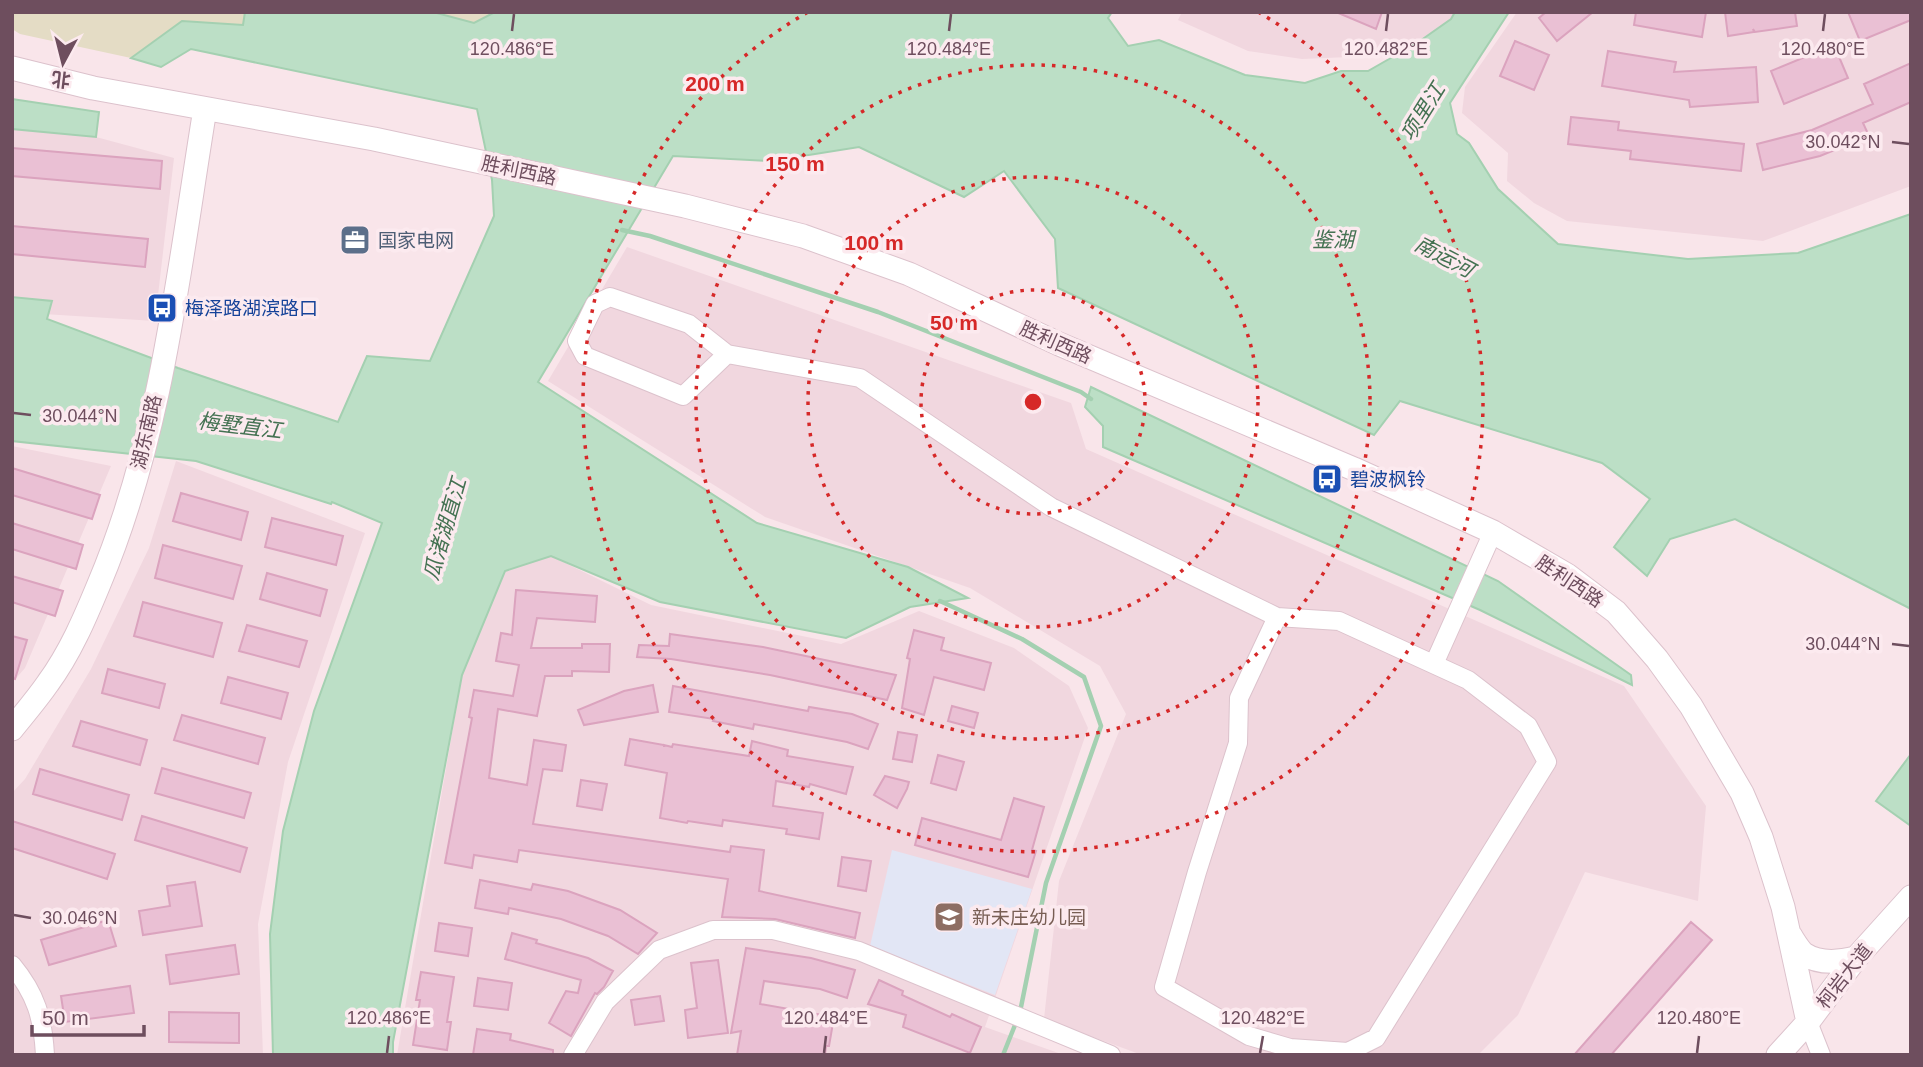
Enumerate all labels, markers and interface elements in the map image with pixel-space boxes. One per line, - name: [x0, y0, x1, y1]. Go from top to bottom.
- north arrow: [28, 28, 98, 98]
- text: 120.486°E: [470, 39, 554, 59]
- text: 120.484°E: [907, 39, 991, 59]
- text: 120.482°E: [1344, 39, 1428, 59]
- text: 120.480°E: [1781, 39, 1865, 59]
- text: 北: [50, 68, 72, 91]
- text: 200 m: [685, 72, 745, 95]
- water label: 项里江: [1396, 77, 1450, 145]
- text: 30.042°N: [1805, 132, 1881, 152]
- street label: 胜利西路: [480, 152, 558, 189]
- text: 150 m: [765, 152, 825, 175]
- office icon: 国家电网: [338, 223, 372, 257]
- water label: 鉴湖: [1312, 228, 1357, 251]
- place label: 国家电网: [378, 230, 454, 251]
- text: 100 m: [844, 231, 904, 254]
- water label: 南运河: [1411, 232, 1481, 283]
- bus stop icon: 梅泽路湖滨路口: [145, 291, 179, 325]
- place label: 梅泽路湖滨路口: [185, 298, 318, 319]
- text: 50 m: [930, 311, 978, 334]
- street label: 胜利西路: [1017, 317, 1095, 368]
- centre of rings: [1021, 390, 1045, 414]
- street label: 湖东南路: [128, 393, 165, 472]
- text: 30.044°N: [42, 406, 118, 426]
- water label: 梅墅直江: [197, 409, 285, 442]
- bus stop icon: 碧波枫铃: [1310, 462, 1344, 496]
- place label: 碧波枫铃: [1350, 469, 1426, 490]
- water label: 瓜渚湖直江: [419, 473, 471, 582]
- street label: 胜利西路: [1532, 551, 1607, 611]
- text: 30.044°N: [1805, 634, 1881, 654]
- school or university icon: 新未庄幼儿园: [932, 900, 966, 934]
- place label: 新未庄幼儿园: [972, 907, 1086, 928]
- text: 30.046°N: [42, 908, 118, 928]
- street label: 柯岩大道: [1813, 940, 1876, 1013]
- scale bar: [32, 993, 144, 1038]
- text: 50 m: [42, 1006, 89, 1029]
- text: 120.486°E: [347, 1008, 431, 1028]
- text: 120.484°E: [784, 1008, 868, 1028]
- text: 120.482°E: [1221, 1008, 1305, 1028]
- text: 120.480°E: [1657, 1008, 1741, 1028]

